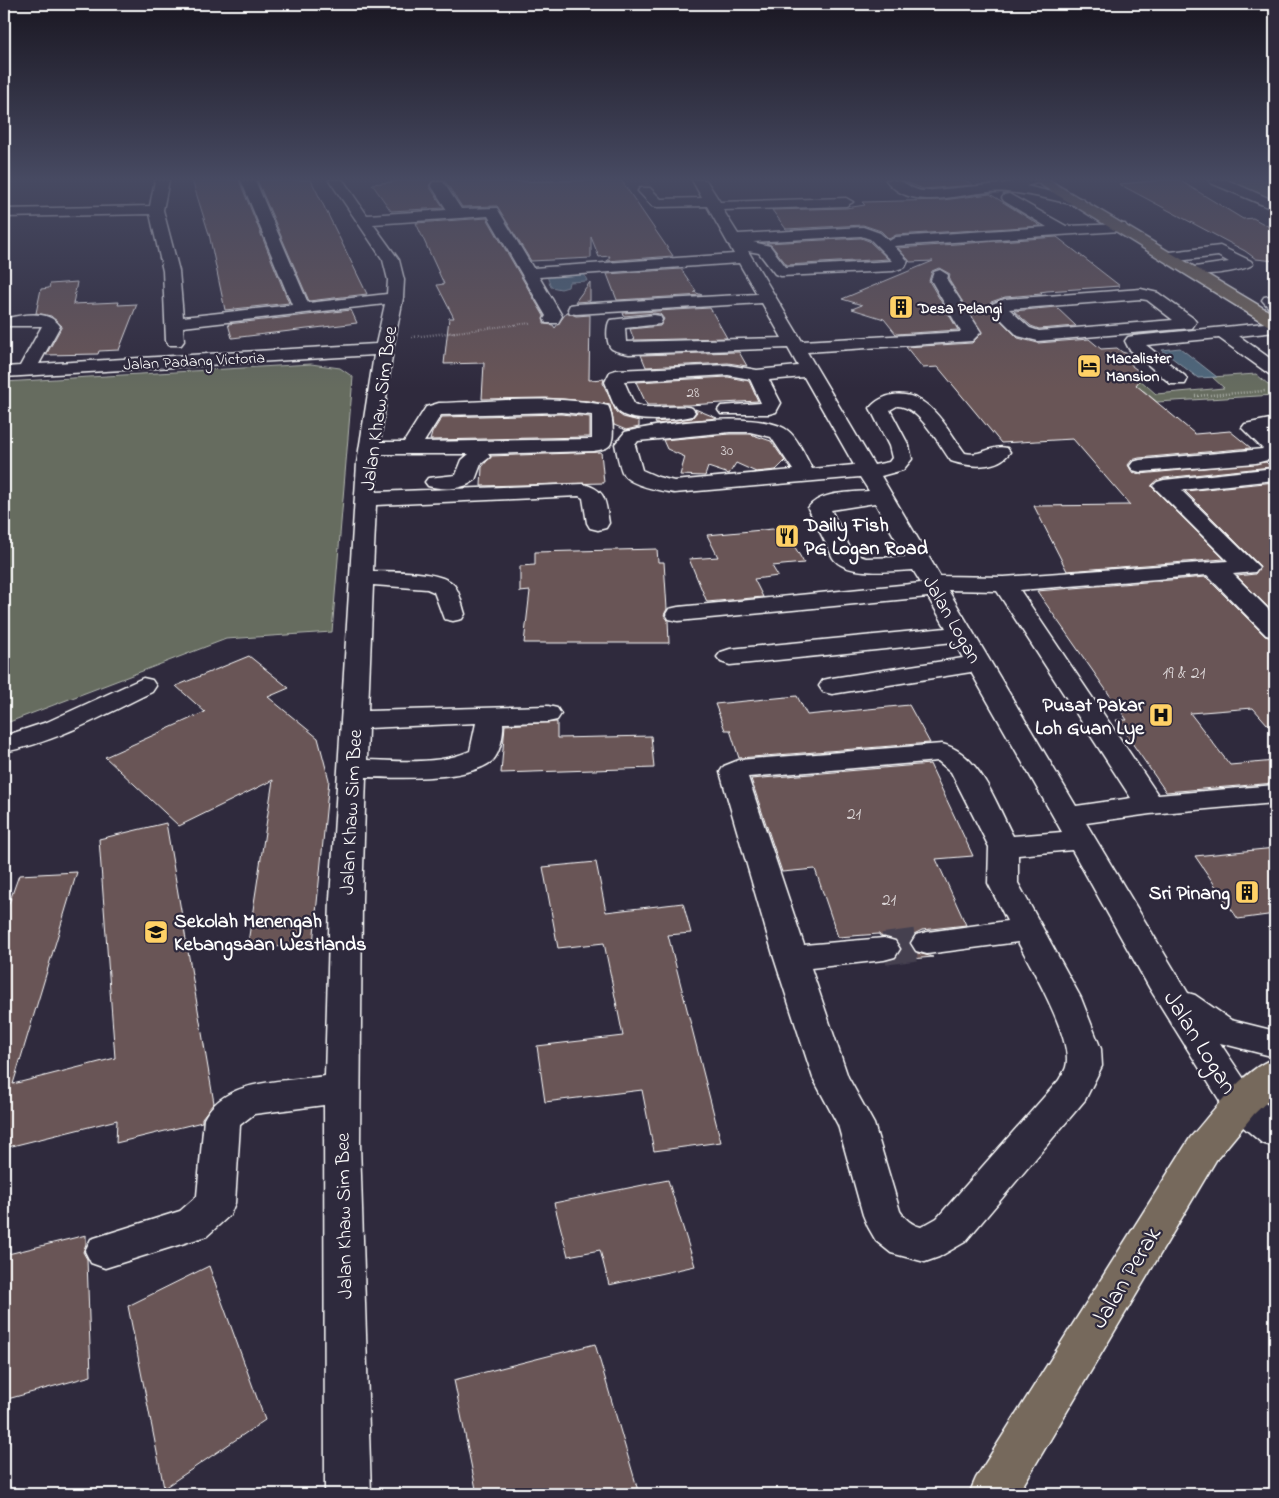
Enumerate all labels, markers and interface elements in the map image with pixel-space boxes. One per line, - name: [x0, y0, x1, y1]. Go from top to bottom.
- building icon: Desa Pelangi: [888, 294, 914, 320]
- place label: Desa Pelangi: [917, 297, 1003, 322]
- street label: Jalan Khaw Sim Bee: [355, 324, 406, 493]
- street label: Jalan Padang Victoria: [123, 346, 266, 378]
- place label: Macalister Mansion: [1106, 347, 1172, 389]
- hotel icon: Macalister Mansion: [1076, 353, 1102, 379]
- house number: 28: [686, 382, 700, 404]
- house number: 30: [721, 440, 734, 462]
- place label: Daily Fish PG Logan Road: [803, 512, 929, 565]
- restaurant icon: Daily Fish PG Logan Road: [774, 523, 800, 549]
- street label: Jalan Logan: [913, 571, 988, 670]
- house number: 19 & 21: [1162, 661, 1206, 687]
- place label: Pusat Pakar Loh Guan Lye: [1035, 692, 1145, 745]
- hospital icon: Pusat Pakar Loh Guan Lye: [1148, 702, 1174, 728]
- street label: Jalan Khaw Sim Bee: [334, 728, 371, 896]
- house number: 21: [847, 802, 862, 828]
- building icon: Sri Pinang: [1234, 879, 1260, 905]
- place label: Sri Pinang: [1149, 880, 1230, 910]
- house number: 21: [882, 888, 897, 914]
- place label: Sekolah Menengah Kebangsaan Westlands: [174, 908, 366, 961]
- school or university icon: Sekolah Menengah Kebangsaan Westlands: [143, 919, 169, 945]
- street label: Jalan Logan: [1153, 985, 1245, 1102]
- street label: Jalan Khaw Sim Bee: [330, 1133, 361, 1299]
- street label: Jalan Perak: [1083, 1220, 1172, 1336]

